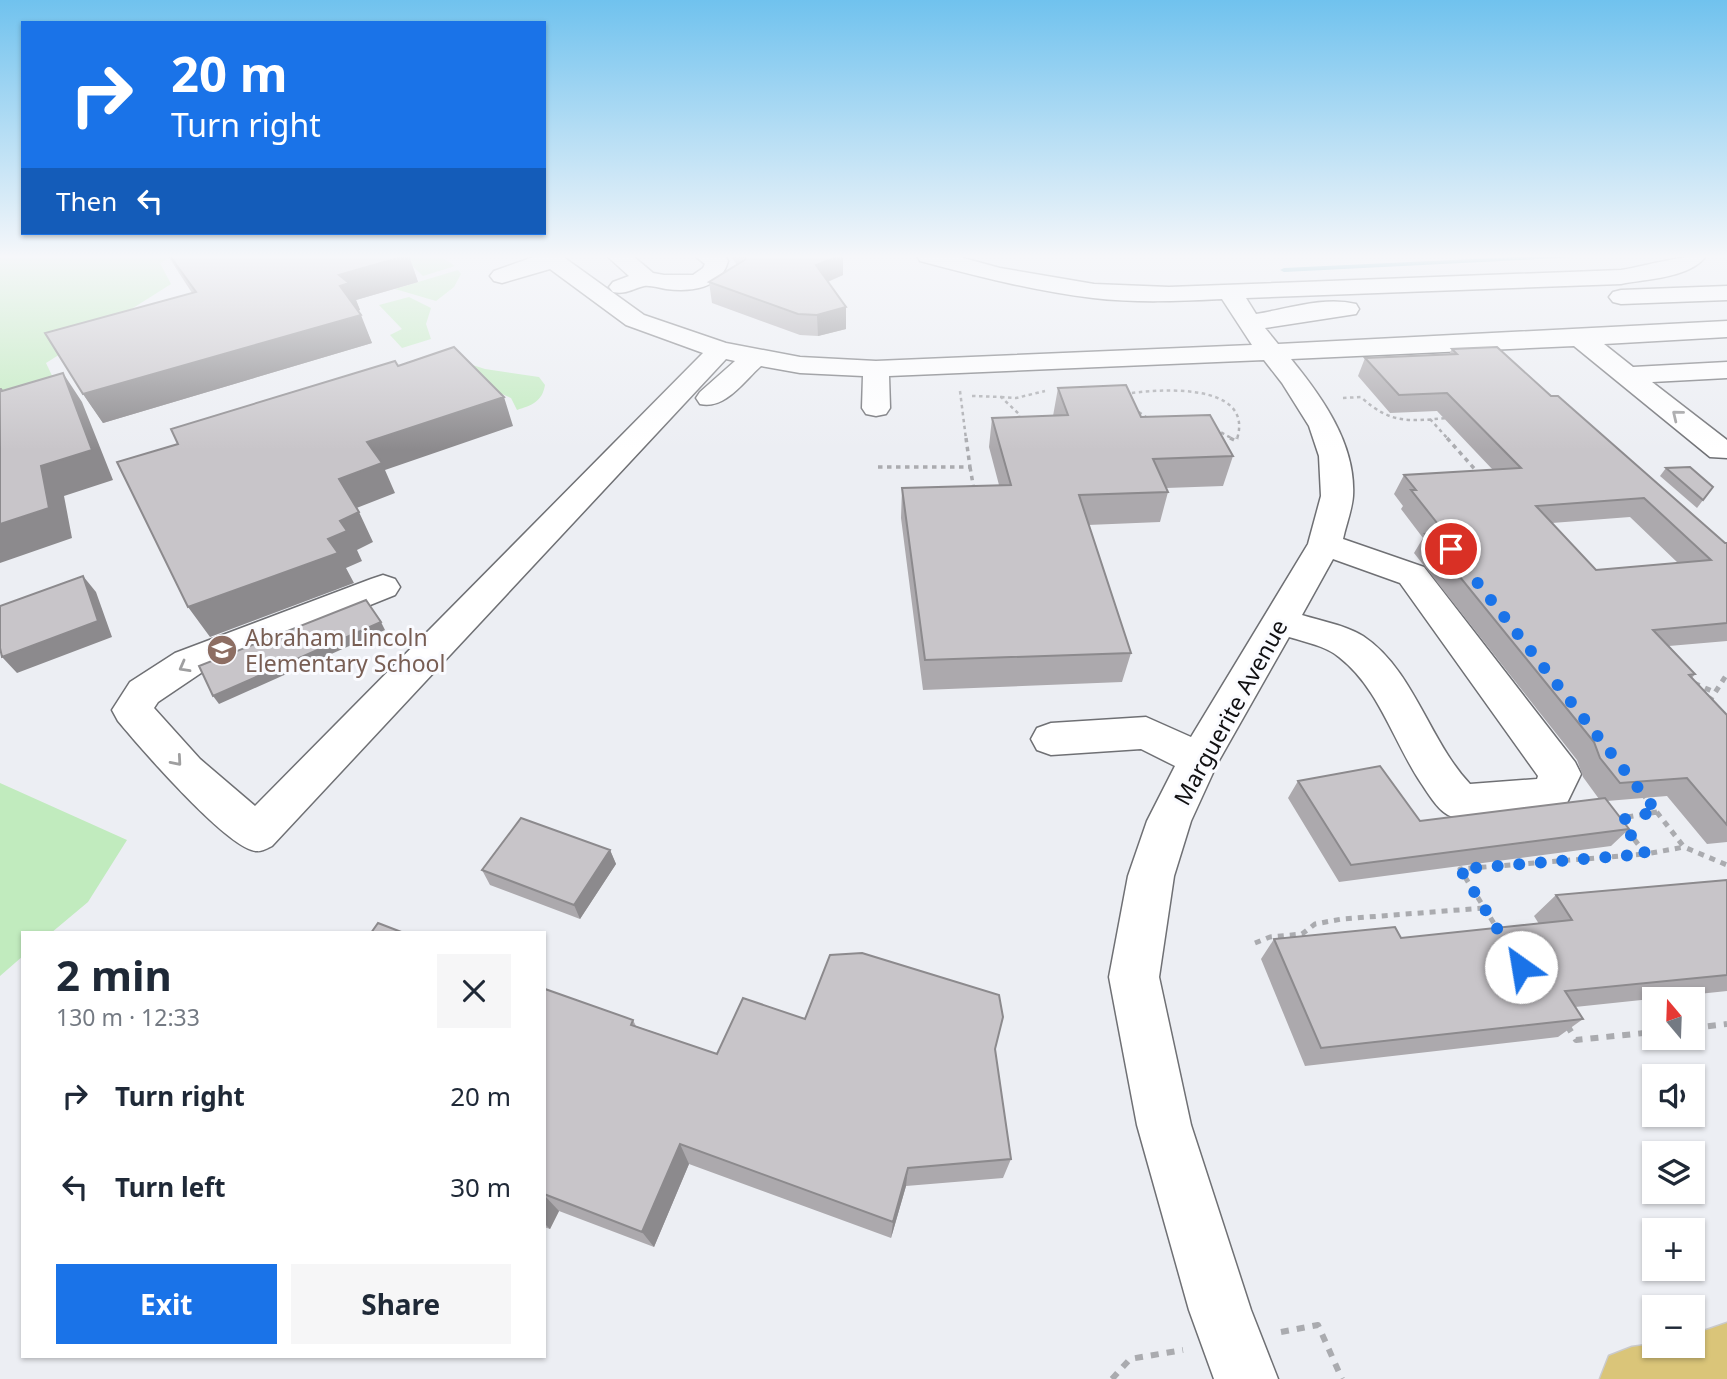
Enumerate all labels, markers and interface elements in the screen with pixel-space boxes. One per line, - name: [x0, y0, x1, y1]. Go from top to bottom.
- text: 20 m: [171, 40, 288, 106]
- icon: right: [56, 49, 147, 140]
- text: Turn right: [171, 103, 321, 146]
- icon: left: [131, 182, 169, 220]
- text: Then: [56, 183, 117, 219]
- one-way arrow: [1672, 411, 1685, 423]
- pin: [1421, 519, 1481, 579]
- icon: arrive: [1432, 530, 1470, 568]
- street label: Marguerite Avenue: [1166, 613, 1294, 811]
- place label: Abraham Lincoln Elementary School: [245, 621, 445, 679]
- school or university icon: Abraham Lincoln Elementary School: [205, 633, 239, 667]
- one-way arrow: [178, 659, 191, 672]
- one-way arrow: [169, 753, 181, 766]
- position arrow: [1484, 930, 1558, 1004]
- text: 2 min: [56, 946, 172, 1003]
- button: close: [437, 954, 511, 1028]
- north arrow: [1642, 987, 1704, 1050]
- map controls: [1642, 987, 1705, 1358]
- text: 130 m · 12:33: [56, 1001, 200, 1033]
- button: sound: [1642, 1064, 1705, 1127]
- icon: right: [56, 1077, 94, 1115]
- text: Turn right: [115, 1078, 245, 1114]
- text: 20 m: [450, 1078, 511, 1114]
- button: layers: [1642, 1141, 1705, 1204]
- icon: left: [56, 1168, 94, 1206]
- text: Turn left: [115, 1169, 226, 1205]
- text: 30 m: [450, 1169, 511, 1205]
- button: +: [1642, 1218, 1705, 1281]
- button: Exit: [56, 1264, 277, 1344]
- button: Share: [291, 1264, 511, 1344]
- button: −: [1642, 1295, 1705, 1358]

